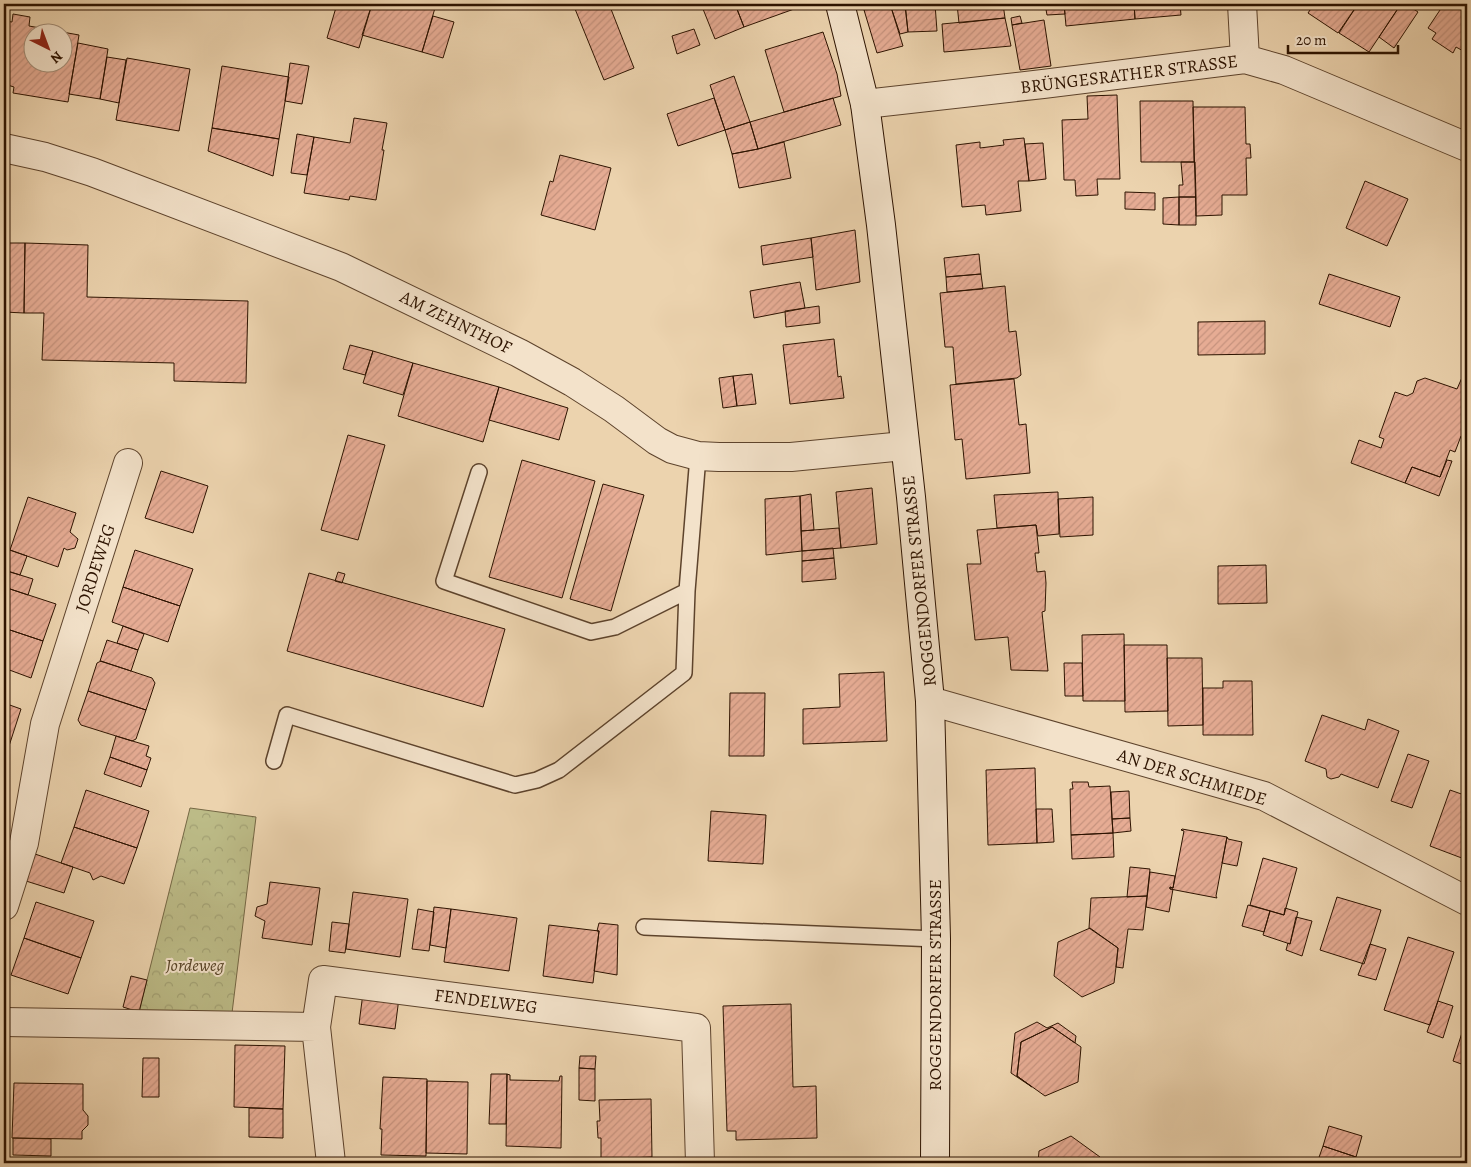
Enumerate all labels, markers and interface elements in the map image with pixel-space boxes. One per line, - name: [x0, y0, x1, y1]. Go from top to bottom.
- north arrow: [22, 22, 72, 72]
- scale bar: [1288, 22, 1398, 54]
- text: 20 m: [1296, 30, 1327, 50]
- text: N: [46, 47, 67, 68]
- street label: BRÜNGESRATHER STRASSE: [1019, 49, 1239, 99]
- street label: AM ZEHNTHOF: [395, 284, 516, 359]
- street label: ROGGENDORFER STRASSE: [896, 474, 942, 688]
- street label: JORDEWEG: [69, 521, 121, 615]
- street label: AN DER SCHMIEDE: [1113, 743, 1270, 811]
- street label: ROGGENDORFER STRASSE: [923, 879, 947, 1091]
- park label: Jordeweg: [165, 953, 224, 977]
- street label: FENDELWEG: [433, 983, 539, 1019]

